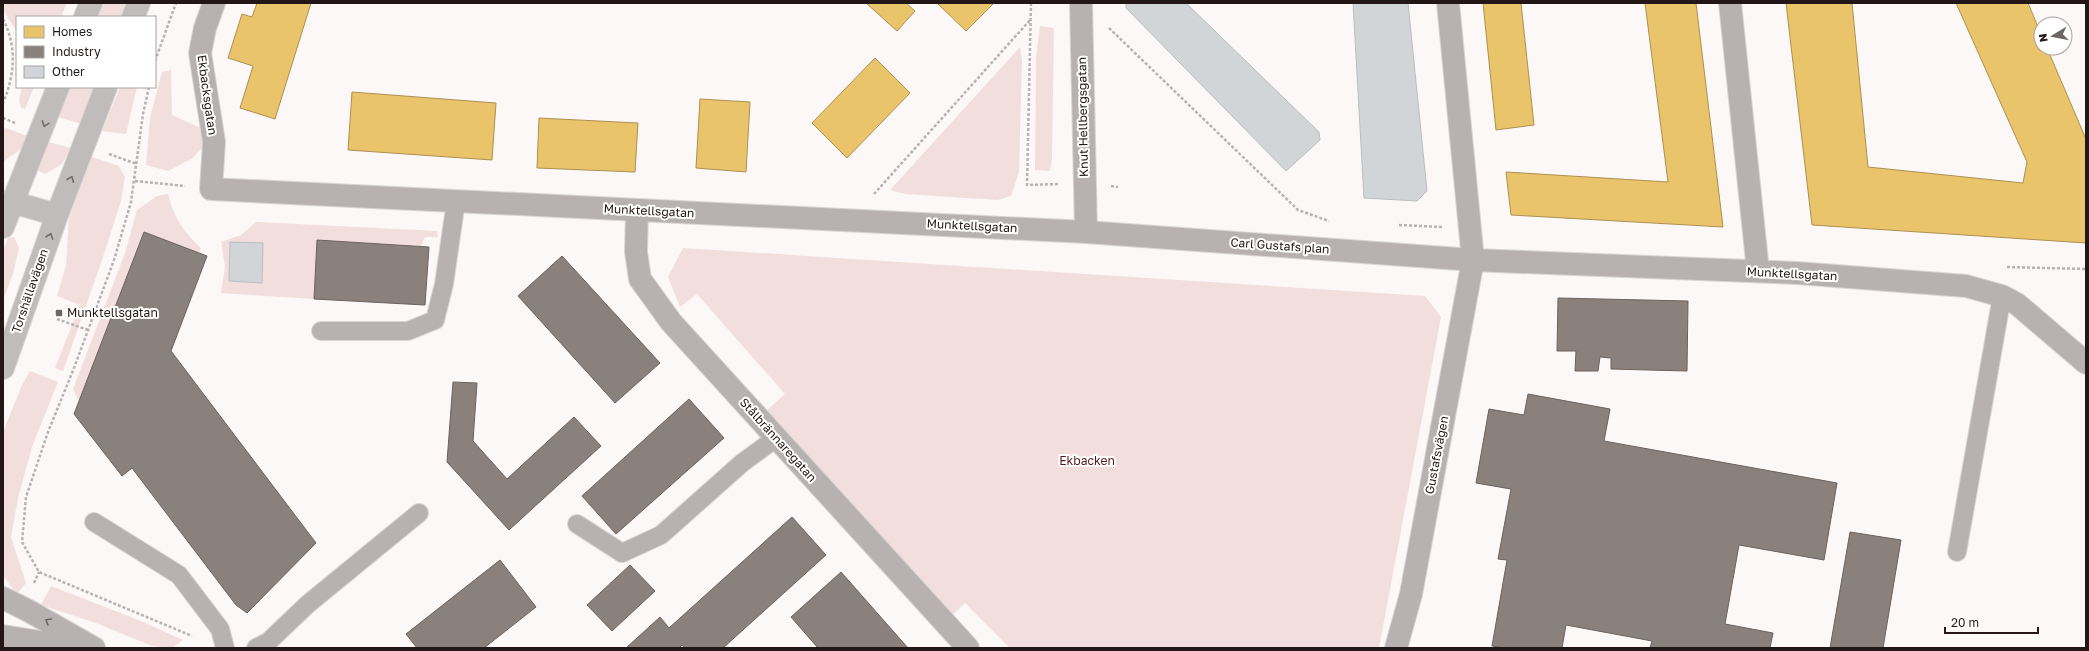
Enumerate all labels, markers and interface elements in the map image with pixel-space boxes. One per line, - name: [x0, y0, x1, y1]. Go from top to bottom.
- legend: [16, 16, 156, 88]
- north arrow: [2033, 16, 2073, 56]
- text: Homes: [52, 24, 92, 39]
- text: N: [2036, 33, 2050, 43]
- text: Industry: [52, 44, 101, 59]
- street label: Ekbacksgatan: [194, 54, 221, 136]
- street label: Knut Hellbergsgatan: [1074, 57, 1091, 177]
- text: Other: [52, 64, 85, 79]
- one-way arrow: [41, 120, 49, 127]
- one-way arrow: [67, 175, 75, 182]
- street label: Munktellsgatan: [603, 201, 695, 220]
- street label: Munktellsgatan: [926, 216, 1018, 235]
- one-way arrow: [45, 232, 53, 239]
- street label: Carl Gustafs plan: [1230, 235, 1330, 256]
- street label: Torshällavägen: [8, 247, 51, 335]
- street label: Munktellsgatan: [1746, 264, 1838, 283]
- place label: Munktellsgatan: [67, 305, 158, 320]
- marker: Munktellsgatan: [54, 308, 64, 318]
- street label: Stålbrännaregatan: [737, 395, 820, 485]
- street label: Gustafsvägen: [1422, 415, 1451, 495]
- park label: Ekbacken: [1059, 453, 1115, 468]
- scale bar: [1945, 609, 2038, 635]
- text: 20 m: [1951, 615, 1979, 630]
- one-way arrow: [45, 619, 52, 626]

